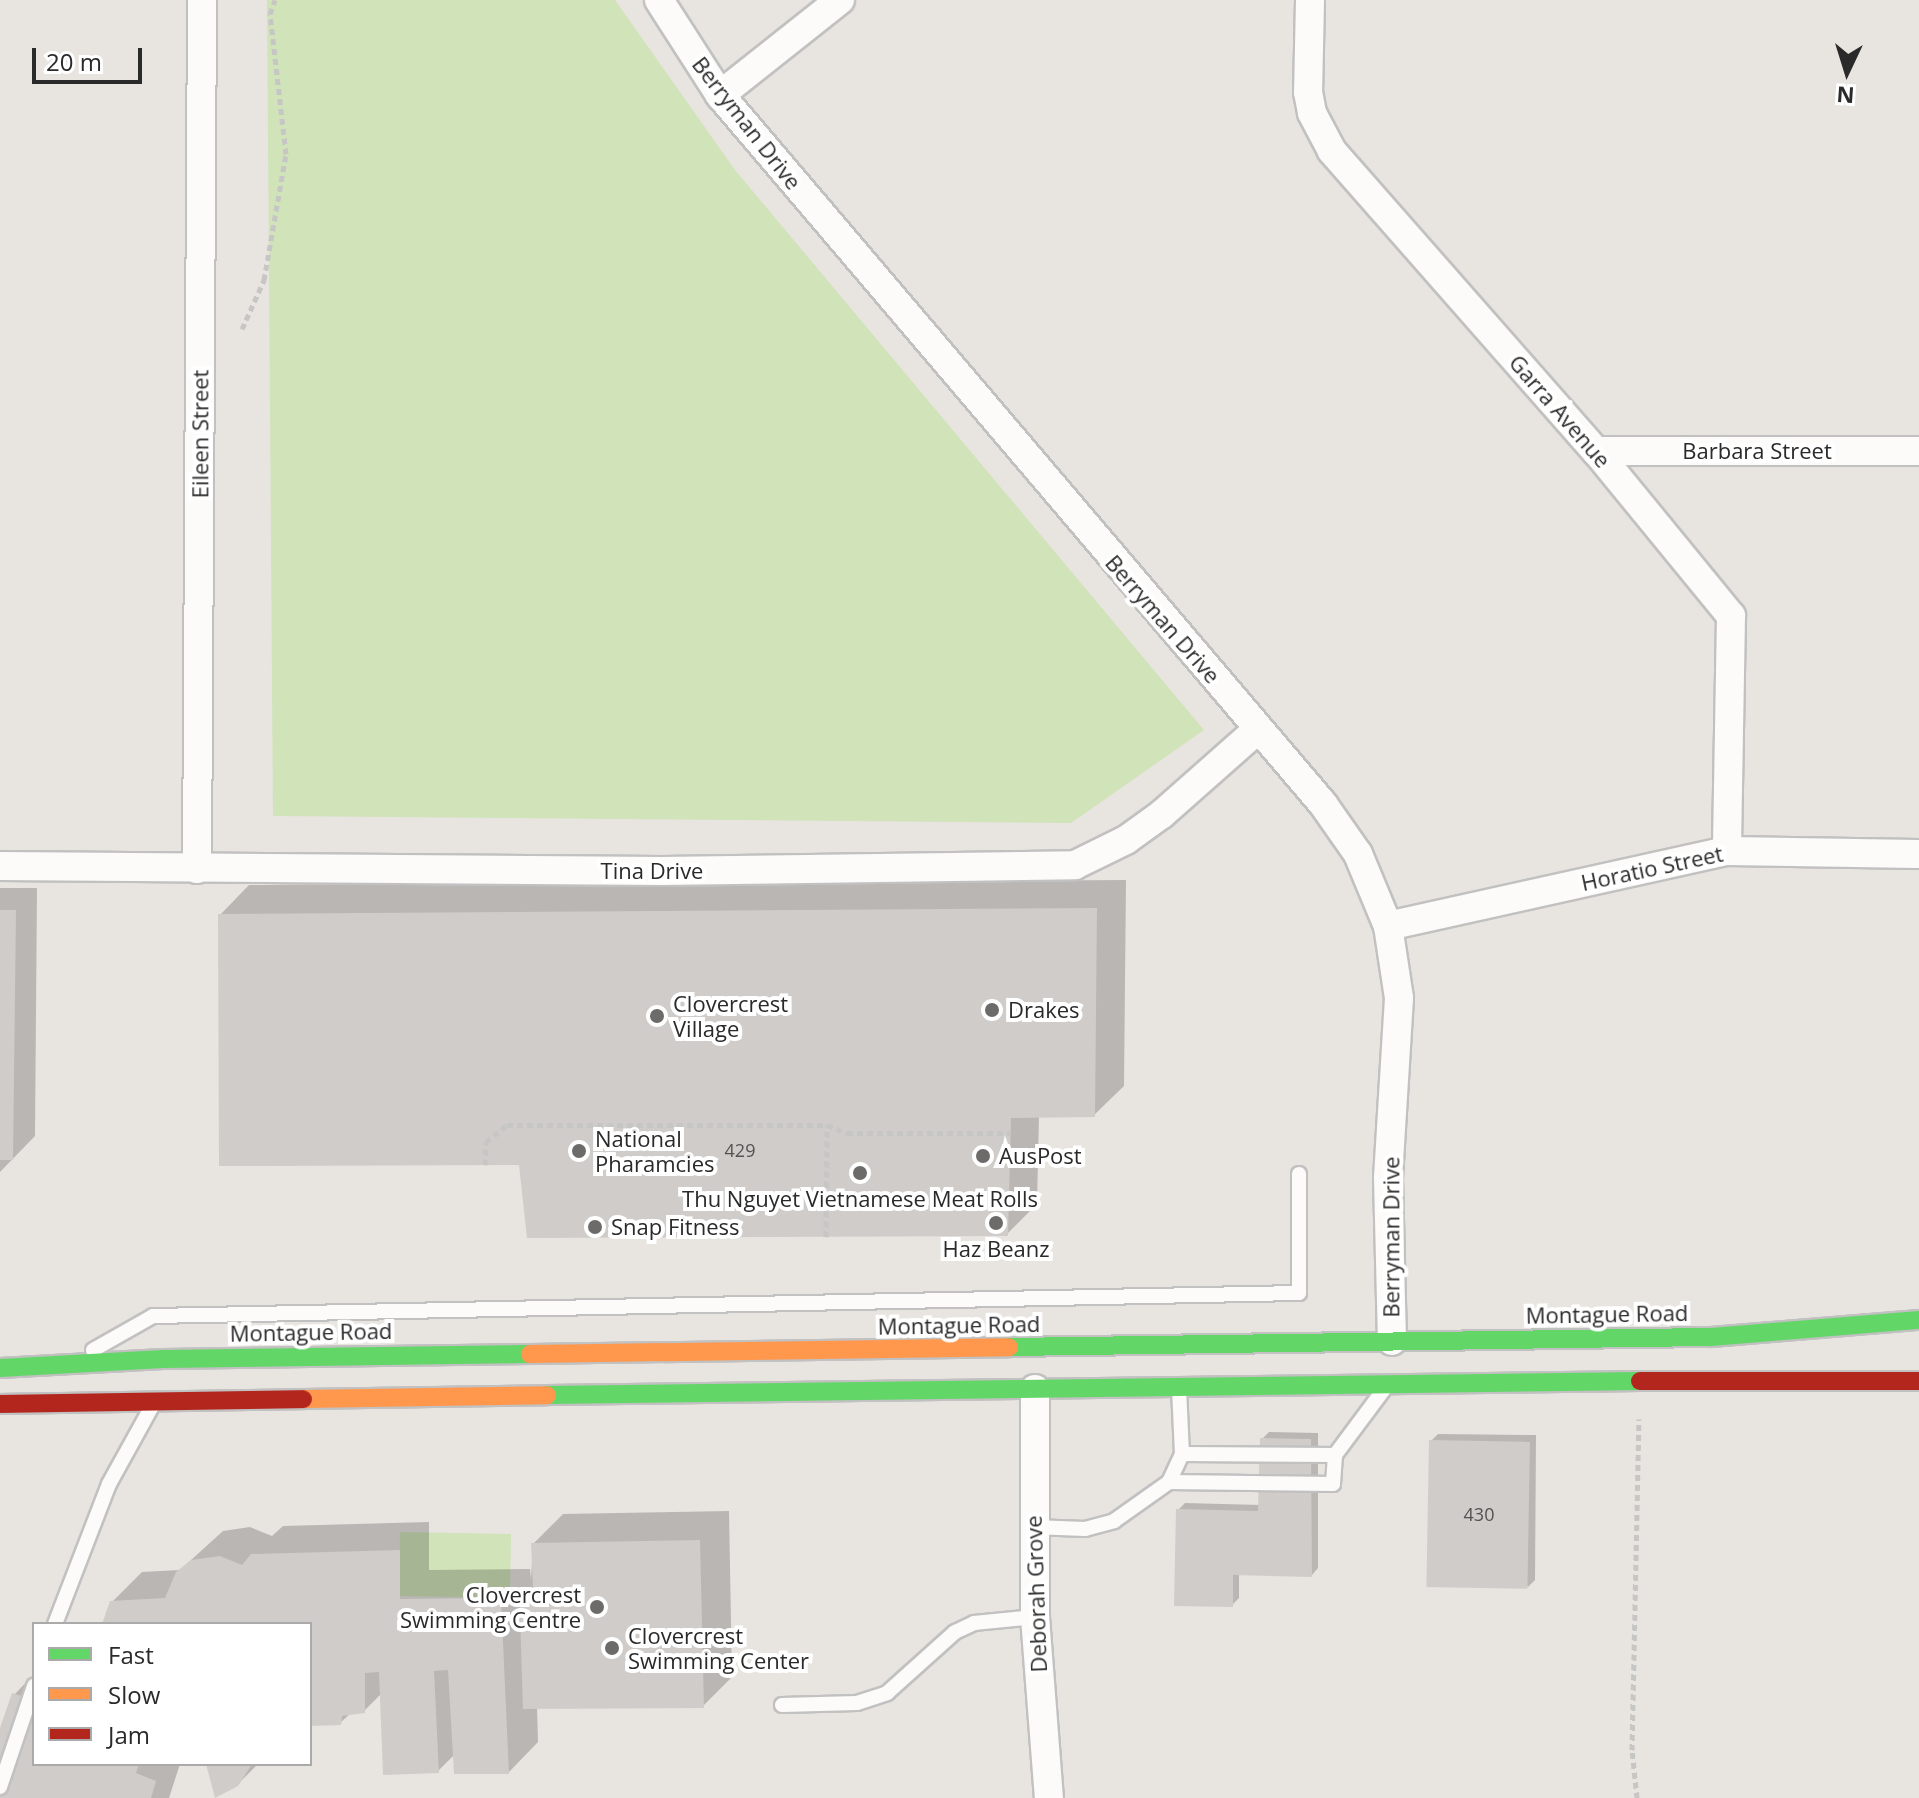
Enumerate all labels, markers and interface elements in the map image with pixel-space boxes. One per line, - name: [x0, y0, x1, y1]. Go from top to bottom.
- scale bar: [36, 32, 146, 82]
- north arrow: [1807, 32, 1887, 112]
- text: 20 m: [46, 45, 102, 78]
- street label: Berryman Drive: [687, 51, 807, 195]
- text: N: [1835, 80, 1855, 112]
- street label: Garra Avenue: [1504, 349, 1616, 473]
- street label: Eileen Street: [187, 370, 213, 498]
- street label: Barbara Street: [1682, 438, 1832, 464]
- street label: Berryman Drive: [1100, 550, 1226, 688]
- street label: Horatio Street: [1579, 840, 1725, 896]
- street label: Tina Drive: [601, 858, 703, 884]
- place label: Clovercrest Village: [673, 990, 788, 1042]
- place label: Drakes: [1008, 997, 1080, 1023]
- marker: Drakes: [983, 1001, 1001, 1019]
- marker: Clovercrest Village: [648, 1007, 666, 1025]
- place label: National Pharamcies: [595, 1125, 714, 1176]
- house number: 429: [725, 1139, 755, 1161]
- marker: National Pharamcies: [570, 1142, 588, 1160]
- place label: AusPost: [999, 1143, 1082, 1169]
- marker: AusPost: [974, 1147, 992, 1165]
- street label: Berryman Drive: [1378, 1156, 1404, 1318]
- marker: Thu Nguyet Vietnamese Meat Rolls: [851, 1164, 869, 1182]
- place label: Thu Nguyet Vietnamese Meat Rolls: [682, 1186, 1038, 1212]
- place label: Snap Fitness: [611, 1214, 740, 1240]
- marker: Haz Beanz: [987, 1214, 1005, 1232]
- marker: Snap Fitness: [586, 1218, 604, 1236]
- place label: Haz Beanz: [942, 1236, 1050, 1262]
- street label: Montague Road: [1525, 1299, 1689, 1329]
- street label: Montague Road: [877, 1310, 1041, 1340]
- street label: Montague Road: [229, 1317, 393, 1347]
- house number: 430: [1464, 1503, 1494, 1525]
- street label: Deborah Grove: [1020, 1515, 1052, 1673]
- place label: Clovercrest Swimming Centre: [400, 1581, 581, 1632]
- marker: Clovercrest Swimming Centre: [588, 1598, 606, 1616]
- legend: [32, 1622, 312, 1766]
- place label: Clovercrest Swimming Center: [628, 1622, 809, 1674]
- text: Fast: [108, 1638, 154, 1671]
- marker: Clovercrest Swimming Center: [603, 1639, 621, 1657]
- text: Slow: [108, 1678, 160, 1711]
- text: Jam: [108, 1718, 150, 1751]

